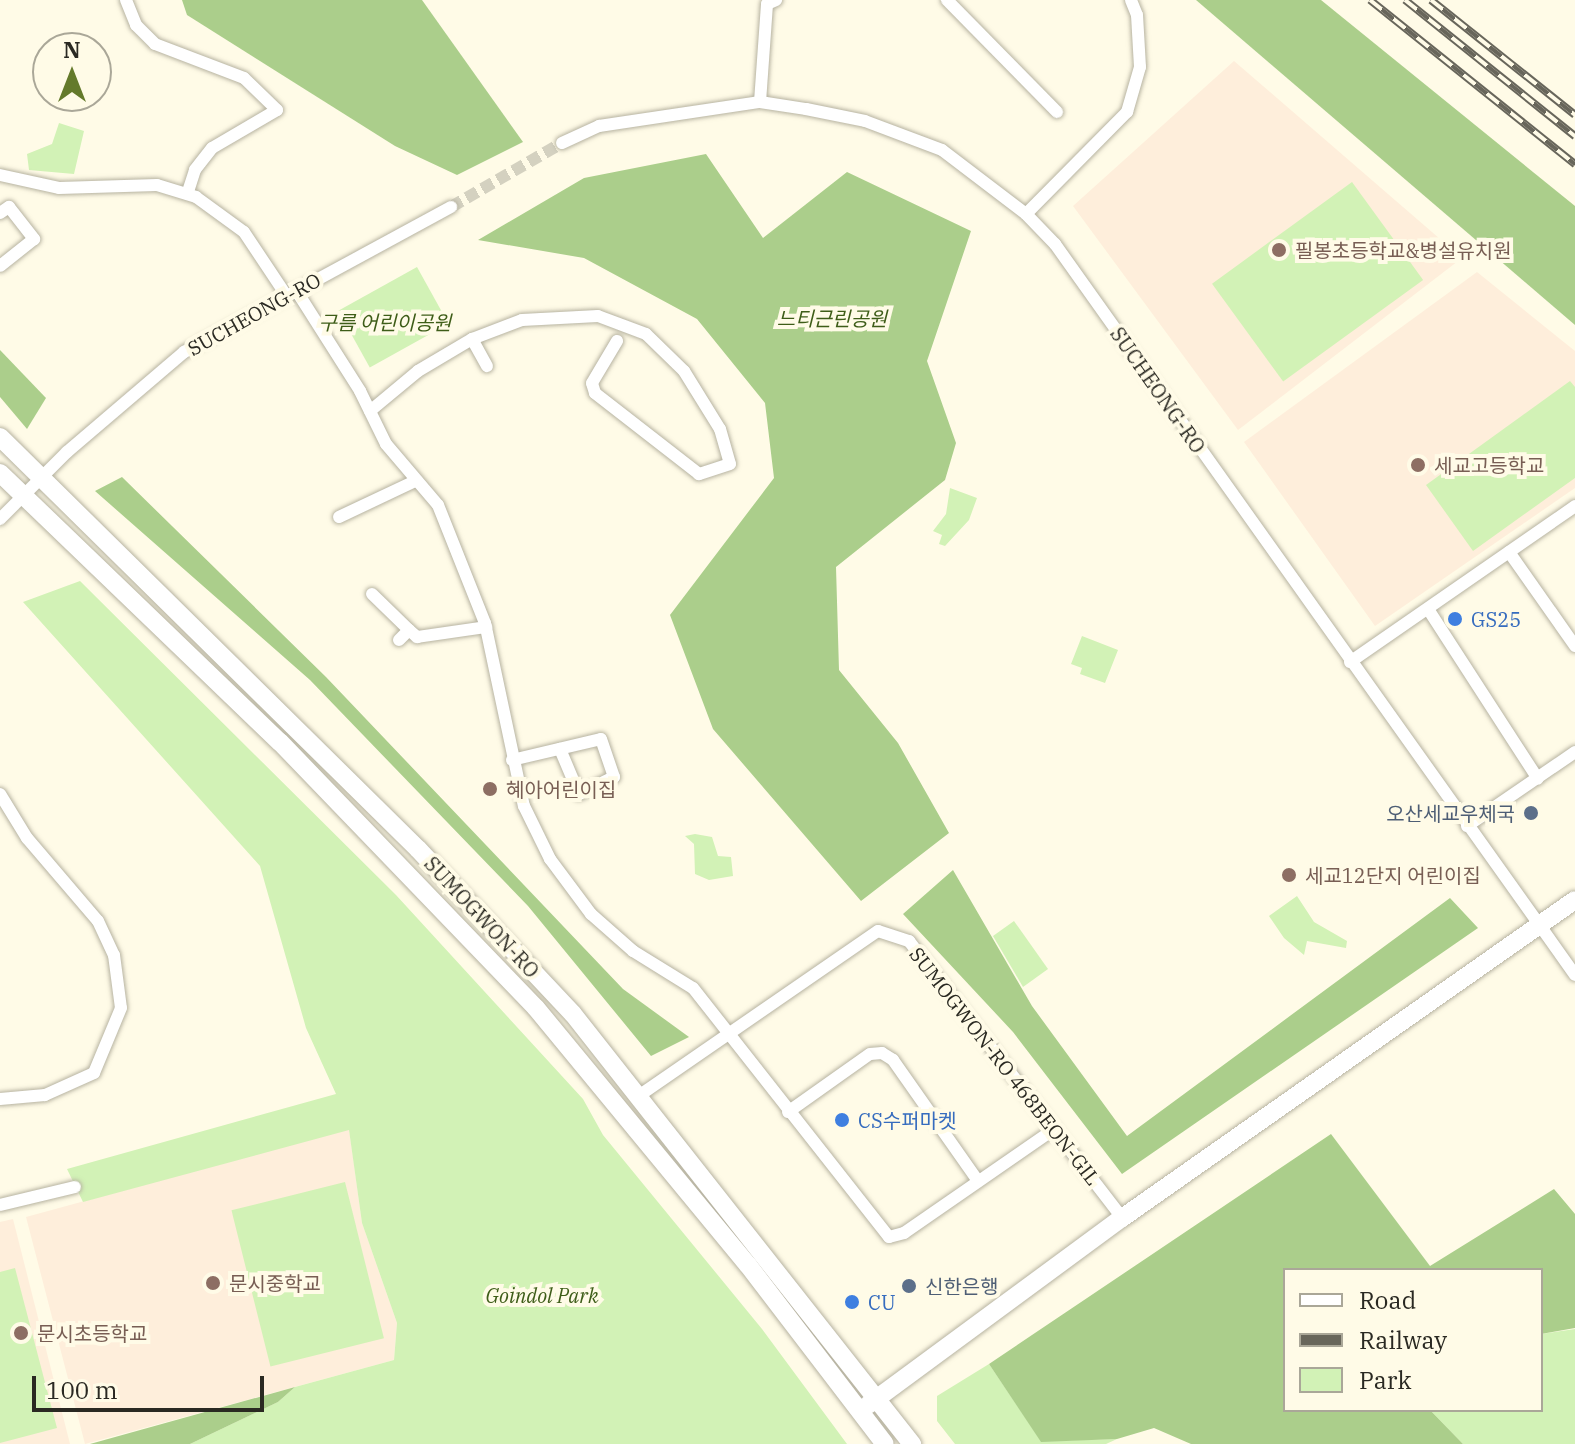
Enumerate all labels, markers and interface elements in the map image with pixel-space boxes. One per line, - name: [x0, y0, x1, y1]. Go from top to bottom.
- north arrow: [32, 32, 112, 112]
- text: N: [63, 35, 81, 64]
- place label: 필봉초등학교&병설유치원: [1295, 238, 1512, 262]
- marker: 필봉초등학교&병설유치원: [1270, 241, 1288, 259]
- street label: SUCHEONG-RO: [183, 268, 325, 360]
- park label: 느티근린공원: [777, 306, 887, 330]
- park label: 구름 어린이공원: [318, 310, 452, 334]
- street label: SUCHEONG-RO: [1106, 322, 1210, 458]
- place label: 세교고등학교: [1434, 453, 1544, 477]
- marker: 세교고등학교: [1409, 456, 1427, 474]
- place label: GS25: [1471, 607, 1521, 631]
- marker: GS25: [1446, 610, 1464, 628]
- place label: 혜아어린이집: [506, 777, 616, 801]
- marker: 혜아어린이집: [481, 780, 499, 798]
- place label: 오산세교우체국: [1386, 801, 1515, 825]
- marker: 오산세교우체국: [1522, 804, 1540, 822]
- street label: SUMOGWON-RO: [420, 851, 544, 983]
- place label: 세교12단지 어린이집: [1305, 863, 1481, 887]
- marker: 세교12단지 어린이집: [1280, 866, 1298, 884]
- street label: SUMOGWON-RO 468BEON-GIL: [905, 942, 1105, 1190]
- place label: CS수퍼마켓: [858, 1108, 956, 1132]
- marker: CS수퍼마켓: [833, 1111, 851, 1129]
- legend: [1283, 1268, 1543, 1412]
- place label: 문시중학교: [229, 1271, 321, 1295]
- marker: 문시중학교: [204, 1274, 222, 1292]
- place label: 신한은행: [925, 1274, 999, 1298]
- marker: 신한은행: [900, 1277, 918, 1295]
- park label: Goindol Park: [485, 1283, 599, 1307]
- text: Road: [1359, 1284, 1416, 1316]
- place label: CU: [868, 1290, 896, 1314]
- marker: CU: [843, 1293, 861, 1311]
- place label: 문시초등학교: [37, 1321, 147, 1345]
- marker: 문시초등학교: [12, 1324, 30, 1342]
- text: Railway: [1359, 1324, 1447, 1356]
- scale bar: [36, 1360, 268, 1410]
- text: Park: [1359, 1364, 1411, 1396]
- text: 100 m: [46, 1374, 118, 1406]

